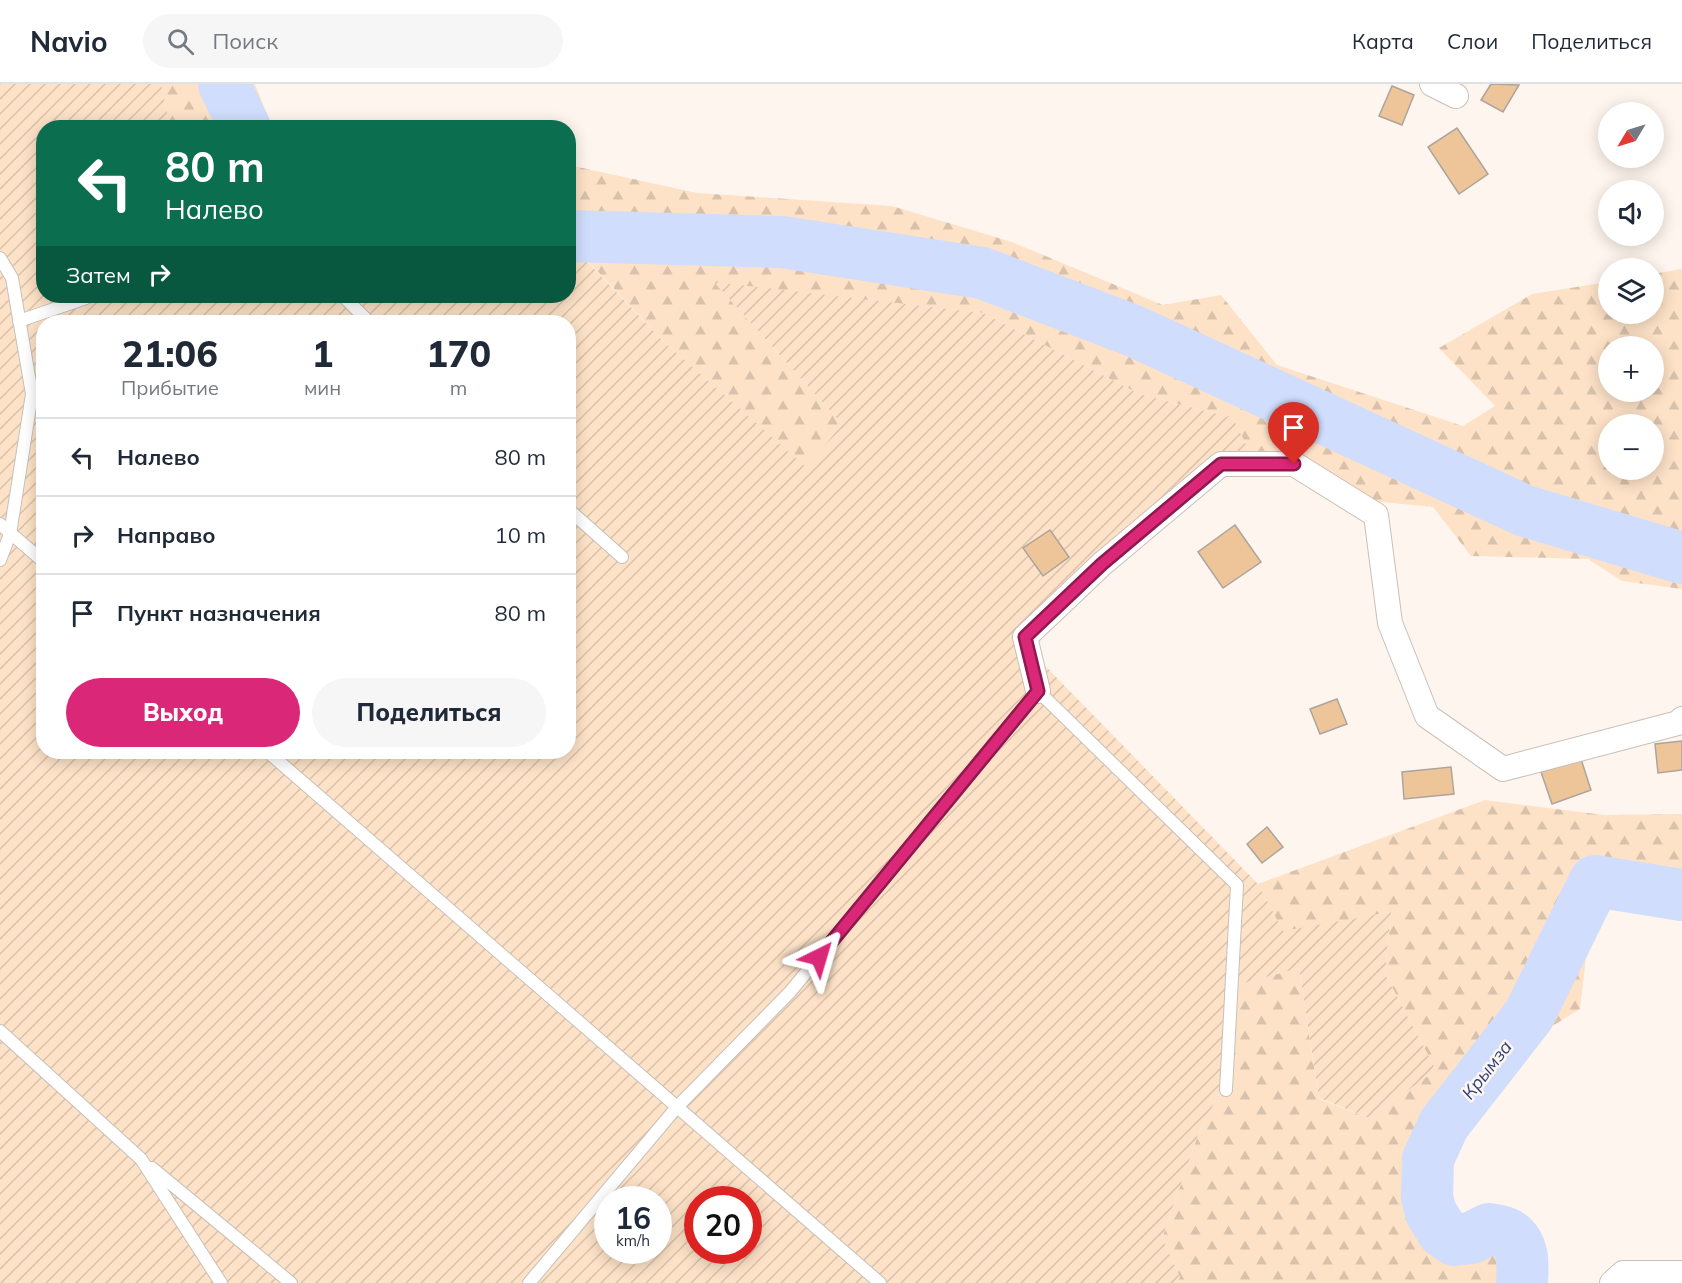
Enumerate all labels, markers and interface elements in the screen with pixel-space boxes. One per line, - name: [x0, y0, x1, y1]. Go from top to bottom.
- search box: [143, 14, 563, 68]
- text: Navio: [30, 24, 107, 59]
- icon: search: [164, 25, 197, 58]
- text: Поиск: [212, 27, 278, 55]
- text: Карта: [1352, 28, 1414, 54]
- text: Слои: [1447, 28, 1498, 54]
- text: Поделиться: [1531, 28, 1652, 54]
- north arrow: [1598, 102, 1664, 168]
- map controls: [1598, 102, 1664, 480]
- text: 80 m: [165, 140, 265, 193]
- icon: left: [66, 144, 144, 222]
- button: sound: [1598, 180, 1664, 246]
- text: Налево: [165, 192, 264, 226]
- icon: right: [143, 258, 176, 291]
- button: layers: [1598, 258, 1664, 324]
- text: Затем: [66, 261, 131, 289]
- text: 21:06: [122, 331, 218, 376]
- text: 1: [312, 331, 333, 376]
- text: 170: [426, 331, 491, 376]
- button: +: [1598, 336, 1664, 402]
- text: Прибытие: [121, 375, 219, 400]
- text: мин: [304, 375, 341, 400]
- text: m: [450, 375, 467, 400]
- pin: [1268, 402, 1319, 464]
- icon: arrive: [1277, 411, 1310, 444]
- button: −: [1598, 414, 1664, 480]
- icon: left: [66, 441, 99, 474]
- text: Налево: [117, 443, 200, 471]
- text: 80 m: [495, 443, 546, 471]
- icon: right: [66, 519, 99, 552]
- text: Направо: [117, 521, 215, 549]
- text: 10 m: [495, 521, 546, 549]
- icon: arrive: [66, 597, 99, 630]
- text: Пункт назначения: [117, 599, 321, 627]
- text: 80 m: [495, 599, 546, 627]
- button: Выход: [66, 678, 300, 747]
- button: Поделиться: [312, 678, 546, 747]
- position arrow: [787, 925, 851, 989]
- water label: Крымза: [1456, 1036, 1517, 1104]
- speed limit sign: 20: [684, 1186, 762, 1264]
- text: 16: [615, 1199, 651, 1237]
- text: km/h: [616, 1231, 650, 1250]

